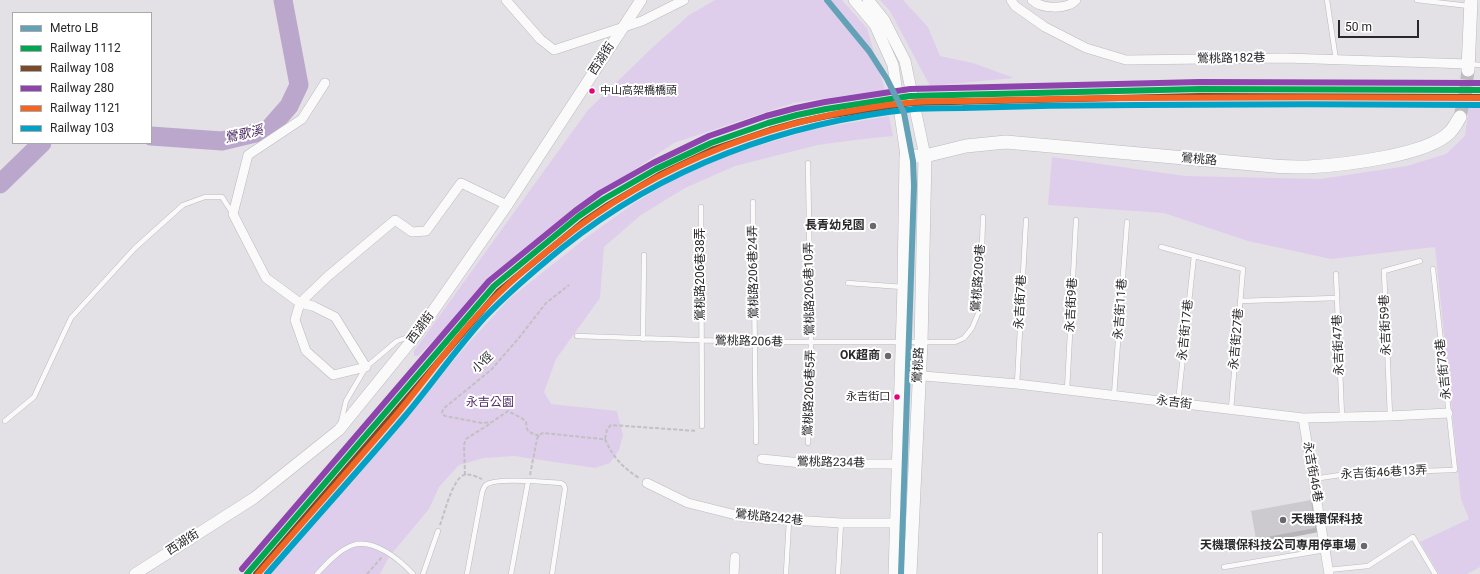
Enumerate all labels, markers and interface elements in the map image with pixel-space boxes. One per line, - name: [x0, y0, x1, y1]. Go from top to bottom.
- legend: [12, 12, 152, 144]
- scale bar: [1340, 12, 1421, 38]
- text: 50 m: [1345, 20, 1372, 34]
- text: Metro LB: [50, 21, 98, 35]
- street label: 西湖街: [586, 40, 618, 78]
- text: Railway 1112: [50, 41, 121, 55]
- street label: 鶯桃路182巷: [1197, 51, 1265, 67]
- text: Railway 108: [50, 61, 114, 75]
- text: Railway 280: [50, 81, 114, 95]
- place label: 中山高架橋橋頭: [600, 84, 677, 98]
- marker: 中山高架橋橋頭: [587, 86, 597, 96]
- text: Railway 1121: [50, 101, 121, 115]
- text: Railway 103: [50, 121, 114, 135]
- water label: 鶯歌溪: [223, 123, 265, 147]
- street label: 鶯桃路: [1180, 151, 1218, 169]
- place label: 長青幼兒園: [805, 219, 865, 233]
- marker: 長青幼兒園: [868, 221, 878, 231]
- street label: 鶯桃路206巷24弄: [746, 225, 762, 319]
- street label: 鶯桃路206巷38弄: [694, 227, 708, 321]
- street label: 鶯桃路206巷10弄: [802, 242, 818, 336]
- street label: 鶯桃路209巷: [969, 243, 989, 313]
- street label: 永吉街7巷: [1012, 274, 1030, 330]
- street label: 永吉街9巷: [1063, 277, 1081, 333]
- street label: 永吉街11巷: [1112, 278, 1130, 340]
- street label: 永吉街59巷: [1378, 294, 1394, 356]
- street label: 永吉街17巷: [1176, 299, 1196, 361]
- street label: 永吉街27巷: [1227, 308, 1247, 370]
- street label: 西湖街: [405, 309, 437, 347]
- street label: 永吉街47巷: [1331, 314, 1347, 376]
- street label: 鶯桃路206巷: [715, 334, 783, 350]
- street label: 永吉街73巷: [1434, 338, 1454, 400]
- street label: 鶯桃路: [911, 347, 927, 383]
- street label: 小徑: [469, 349, 497, 377]
- street label: 鶯桃路206巷5弄: [801, 349, 819, 437]
- place label: OK超商: [840, 349, 880, 363]
- marker: OK超商: [883, 351, 893, 361]
- place label: 永吉街口: [846, 390, 890, 404]
- marker: 永吉街口: [892, 392, 902, 402]
- street label: 永吉街: [1155, 394, 1193, 412]
- park label: 永吉公園: [466, 396, 514, 410]
- street label: 永吉街46巷: [1300, 440, 1324, 504]
- street label: 鶯桃路234巷: [797, 455, 865, 471]
- street label: 永吉街46巷13弄: [1340, 464, 1428, 482]
- street label: 鶯桃路242巷: [734, 507, 804, 529]
- place label: 天機環保科技: [1291, 513, 1363, 527]
- marker: 天機環保科技: [1278, 515, 1288, 525]
- street label: 西湖街: [164, 527, 202, 559]
- place label: 天機環保科技公司專用停車場: [1200, 539, 1356, 553]
- marker: 天機環保科技公司專用停車場: [1359, 541, 1369, 551]

